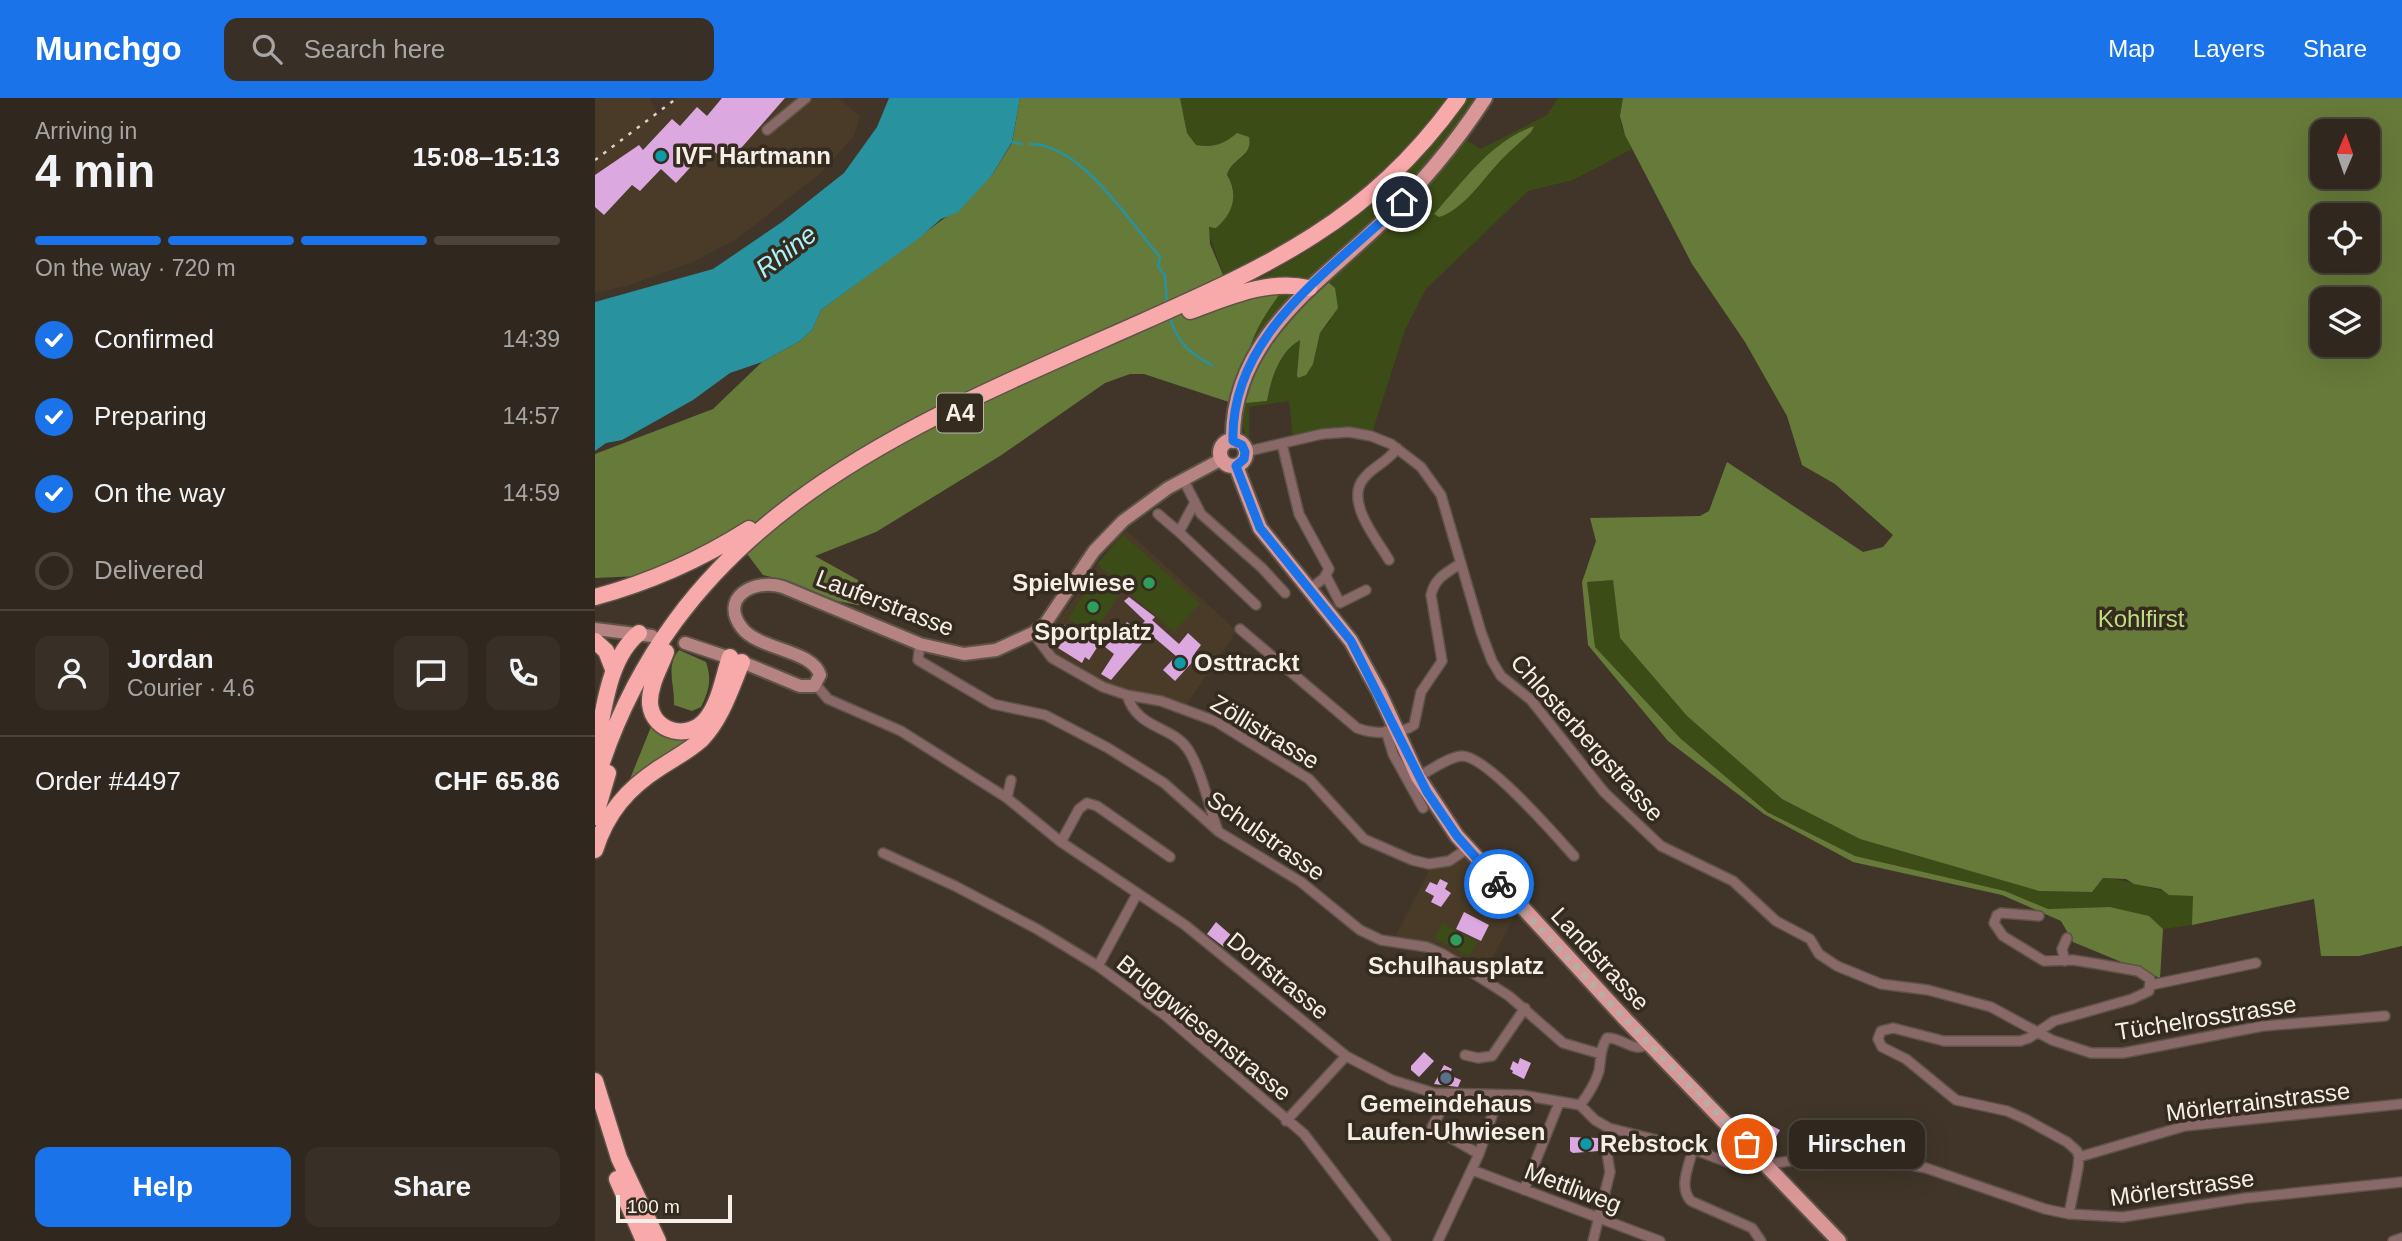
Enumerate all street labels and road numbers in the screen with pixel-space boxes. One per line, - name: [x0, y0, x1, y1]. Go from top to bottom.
- road number: A4: [937, 394, 983, 432]
- street label: Lauferstrasse: [812, 564, 958, 641]
- street label: Chlosterbergstrasse: [1505, 649, 1669, 826]
- street label: Zöllistrasse: [1206, 689, 1324, 774]
- street label: Schulstrasse: [1202, 785, 1330, 886]
- street label: Landstrasse: [1546, 902, 1655, 1016]
- street label: Dorfstrasse: [1222, 927, 1334, 1025]
- street label: Bruggwiesenstrasse: [1112, 949, 1297, 1106]
- street label: Tüchelrosstrasse: [2114, 990, 2298, 1045]
- street label: Mörlerrainstrasse: [2164, 1077, 2352, 1126]
- street label: Mettliweg: [1521, 1157, 1625, 1218]
- street label: Mörlerstrasse: [2108, 1164, 2256, 1211]

